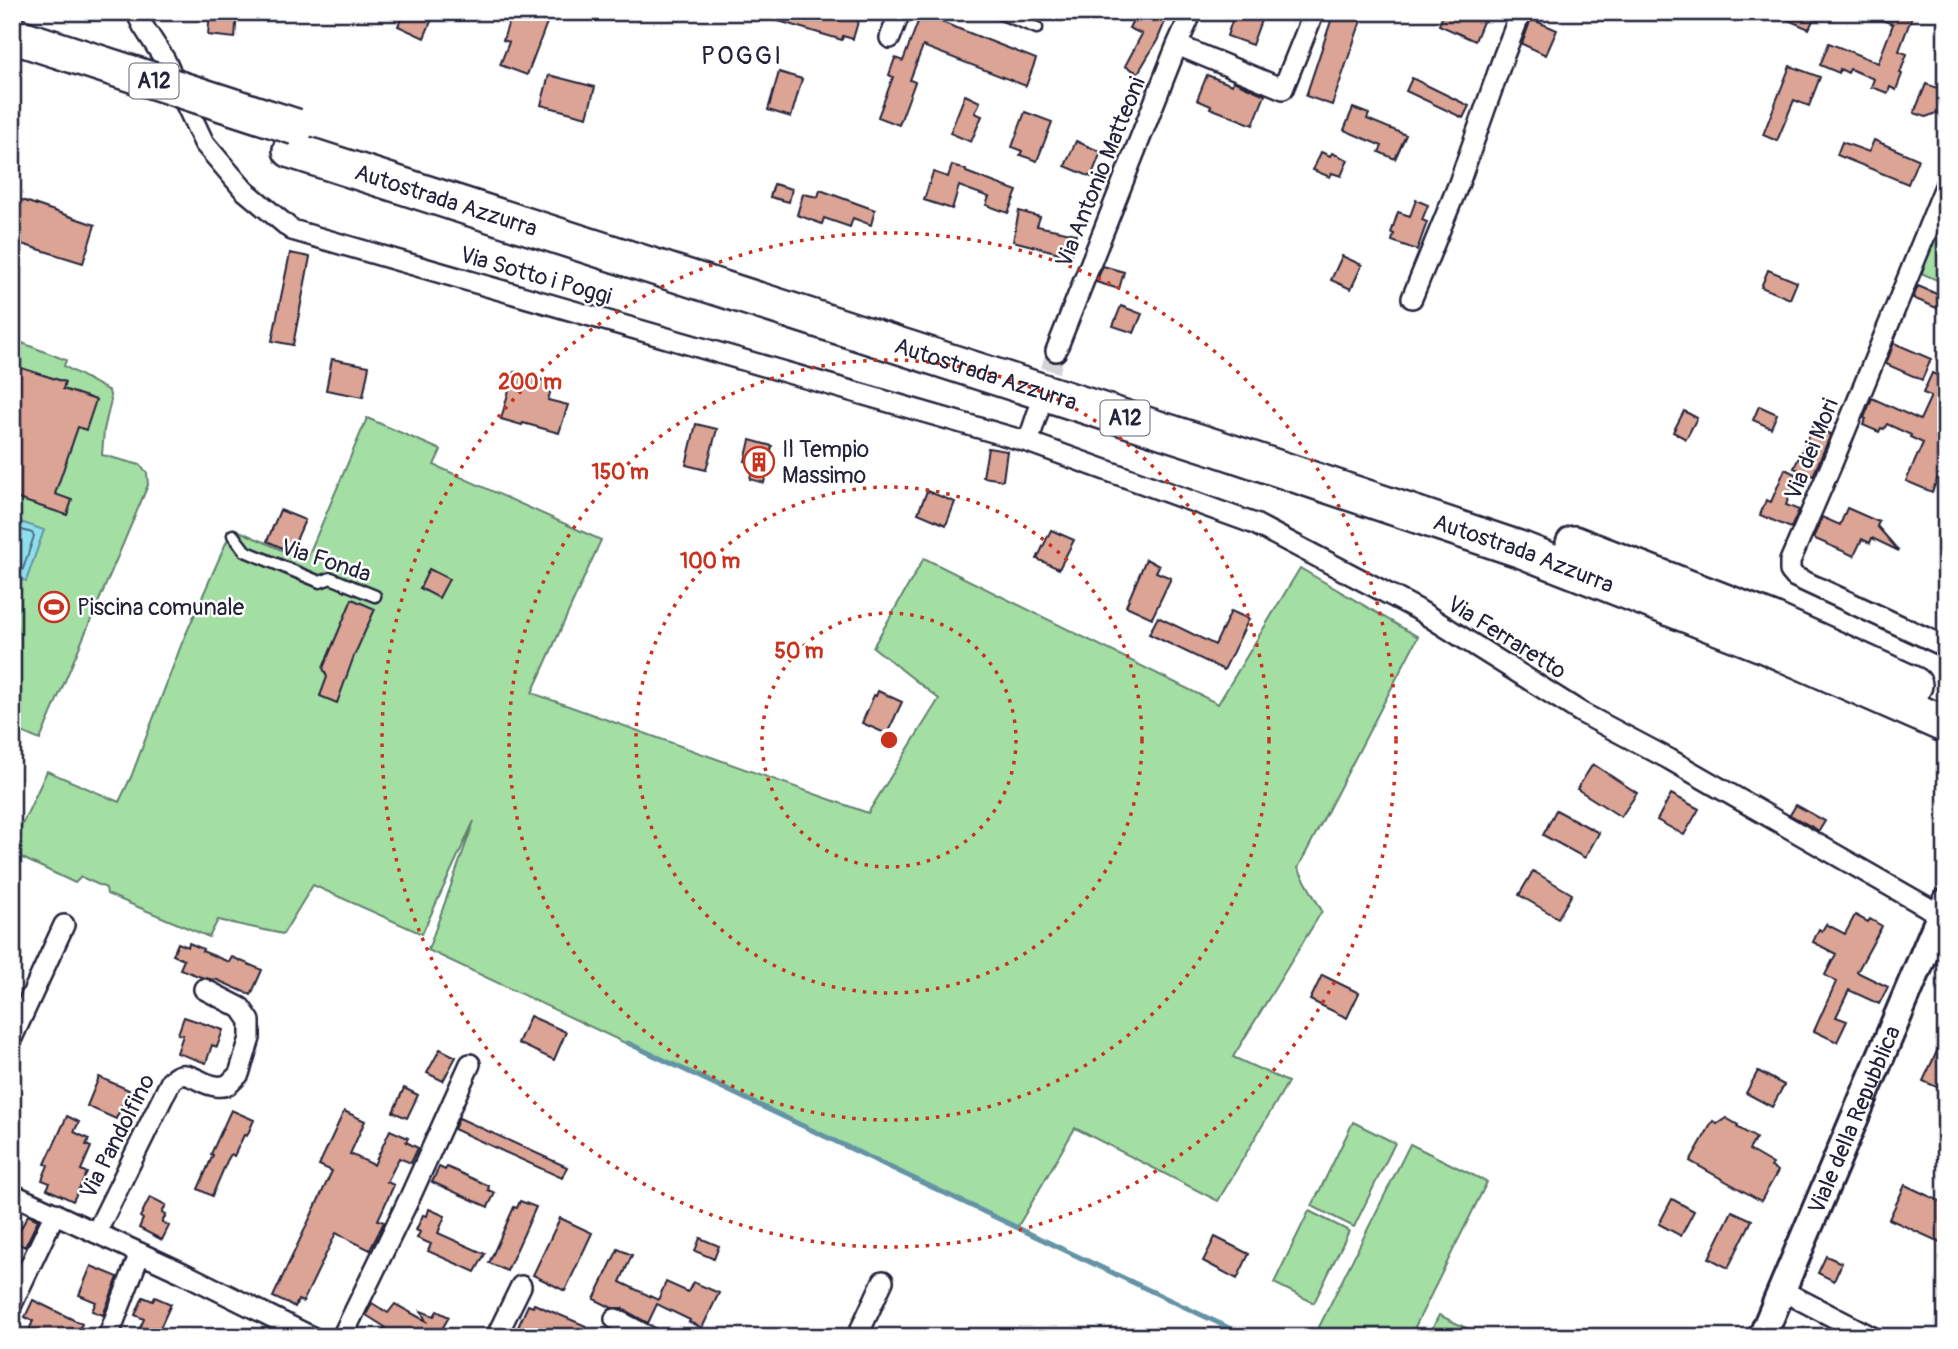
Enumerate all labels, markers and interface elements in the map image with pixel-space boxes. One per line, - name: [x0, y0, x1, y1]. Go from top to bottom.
- district label: POGGI: [701, 40, 783, 72]
- road number: A12: [130, 64, 178, 98]
- street label: Via Antonio Matteoni: [1049, 73, 1152, 272]
- street label: Autostrada Azzurra: [351, 157, 541, 243]
- street label: Via Sotto i Poggi: [457, 240, 615, 311]
- street label: Autostrada Azzurra: [891, 331, 1081, 417]
- text: 200 m: [498, 369, 562, 396]
- street label: Via dei Mori: [1778, 394, 1845, 504]
- road number: A12: [1100, 400, 1150, 436]
- place label: Il Tempio Massimo: [782, 435, 869, 490]
- building icon: Il Tempio Massimo: [742, 445, 776, 479]
- text: 150 m: [591, 459, 649, 486]
- street label: Autostrada Azzurra: [1430, 507, 1618, 600]
- street label: Via Fonda: [277, 532, 375, 589]
- text: 100 m: [680, 548, 740, 575]
- street label: Via Ferraretto: [1442, 589, 1572, 686]
- sports icon: Piscina comunale: [37, 590, 71, 624]
- place label: Piscina comunale: [77, 593, 245, 622]
- text: 50 m: [775, 638, 824, 665]
- centre of rings: [877, 728, 901, 752]
- street label: Viale della Repubblica: [1802, 1021, 1907, 1218]
- street label: Via Pandolfino: [74, 1069, 161, 1204]

